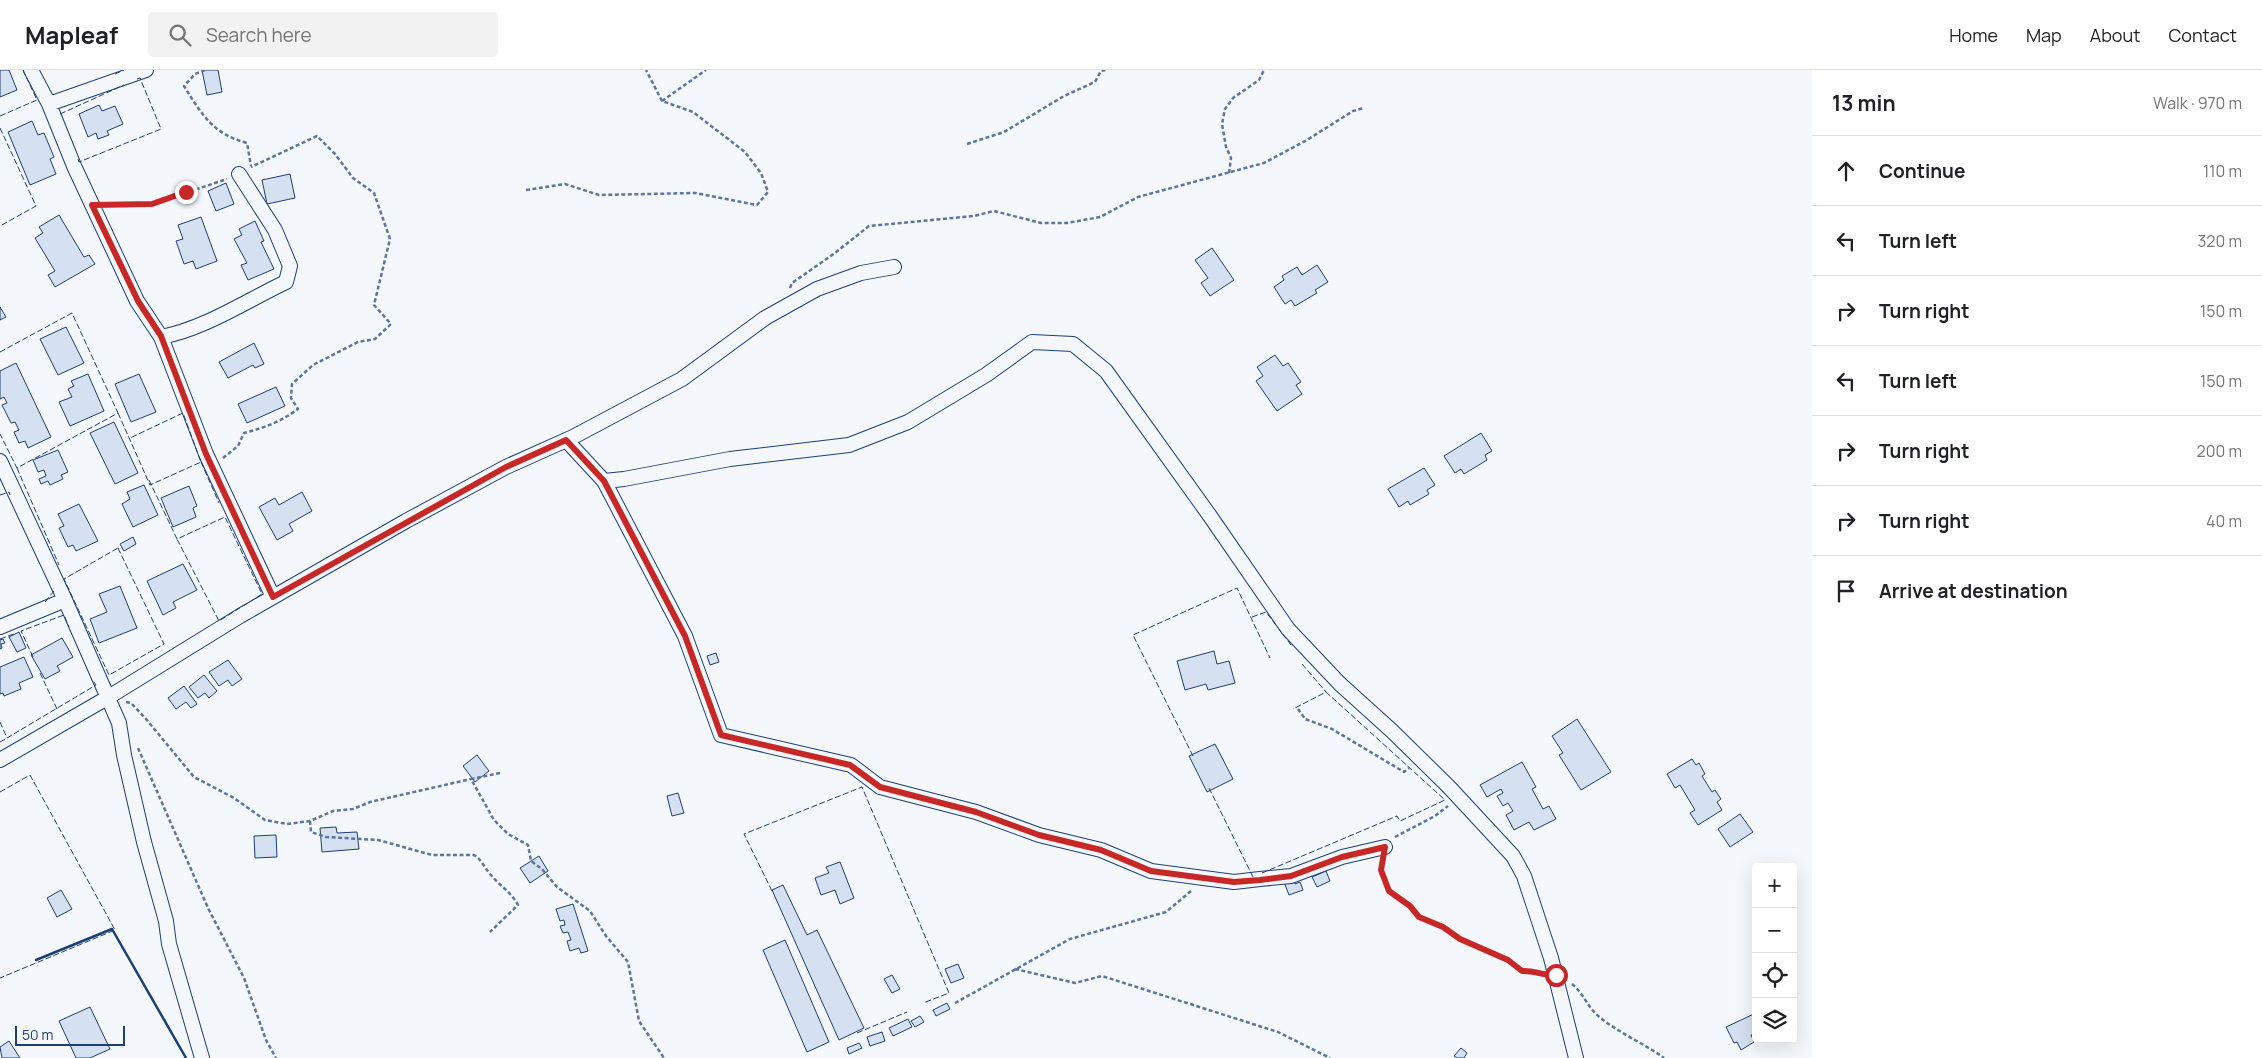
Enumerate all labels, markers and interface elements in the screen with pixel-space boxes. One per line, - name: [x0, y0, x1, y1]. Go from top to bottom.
- search box: [148, 12, 498, 57]
- text: Mapleaf: [25, 18, 118, 51]
- icon: search: [166, 21, 194, 49]
- text: Search here: [206, 22, 312, 48]
- text: Home: [1949, 23, 1998, 47]
- text: Map: [2026, 23, 2062, 47]
- text: About: [2090, 23, 2140, 47]
- text: Contact: [2168, 23, 2237, 47]
- text: 13 min: [1832, 89, 1896, 117]
- text: Walk · 970 m: [2153, 92, 2242, 114]
- icon: ahead: [1832, 157, 1860, 185]
- text: Continue: [1879, 158, 1965, 184]
- text: 110 m: [2203, 160, 2242, 182]
- route end: [175, 181, 198, 204]
- icon: left: [1832, 227, 1860, 255]
- text: Turn left: [1879, 228, 1957, 254]
- text: 320 m: [2198, 230, 2242, 252]
- icon: right: [1832, 297, 1860, 325]
- text: Turn right: [1879, 298, 1969, 324]
- text: 150 m: [2200, 300, 2242, 322]
- icon: left: [1832, 367, 1860, 395]
- text: Turn left: [1879, 368, 1957, 394]
- text: 150 m: [2200, 370, 2242, 392]
- icon: right: [1832, 437, 1860, 465]
- text: Turn right: [1879, 438, 1969, 464]
- text: 200 m: [2197, 440, 2242, 462]
- icon: right: [1832, 507, 1860, 535]
- text: Turn right: [1879, 508, 1969, 534]
- text: 40 m: [2206, 510, 2242, 532]
- icon: arrive: [1832, 577, 1860, 605]
- text: Arrive at destination: [1879, 578, 2068, 604]
- map controls: [1752, 863, 1797, 1043]
- button: +: [1752, 863, 1797, 908]
- button: −: [1752, 908, 1797, 953]
- button: locate: [1752, 953, 1797, 998]
- route start: [1545, 964, 1568, 987]
- button: layers: [1752, 998, 1797, 1043]
- scale bar: [15, 1023, 125, 1046]
- text: 50 m: [22, 1025, 53, 1044]

